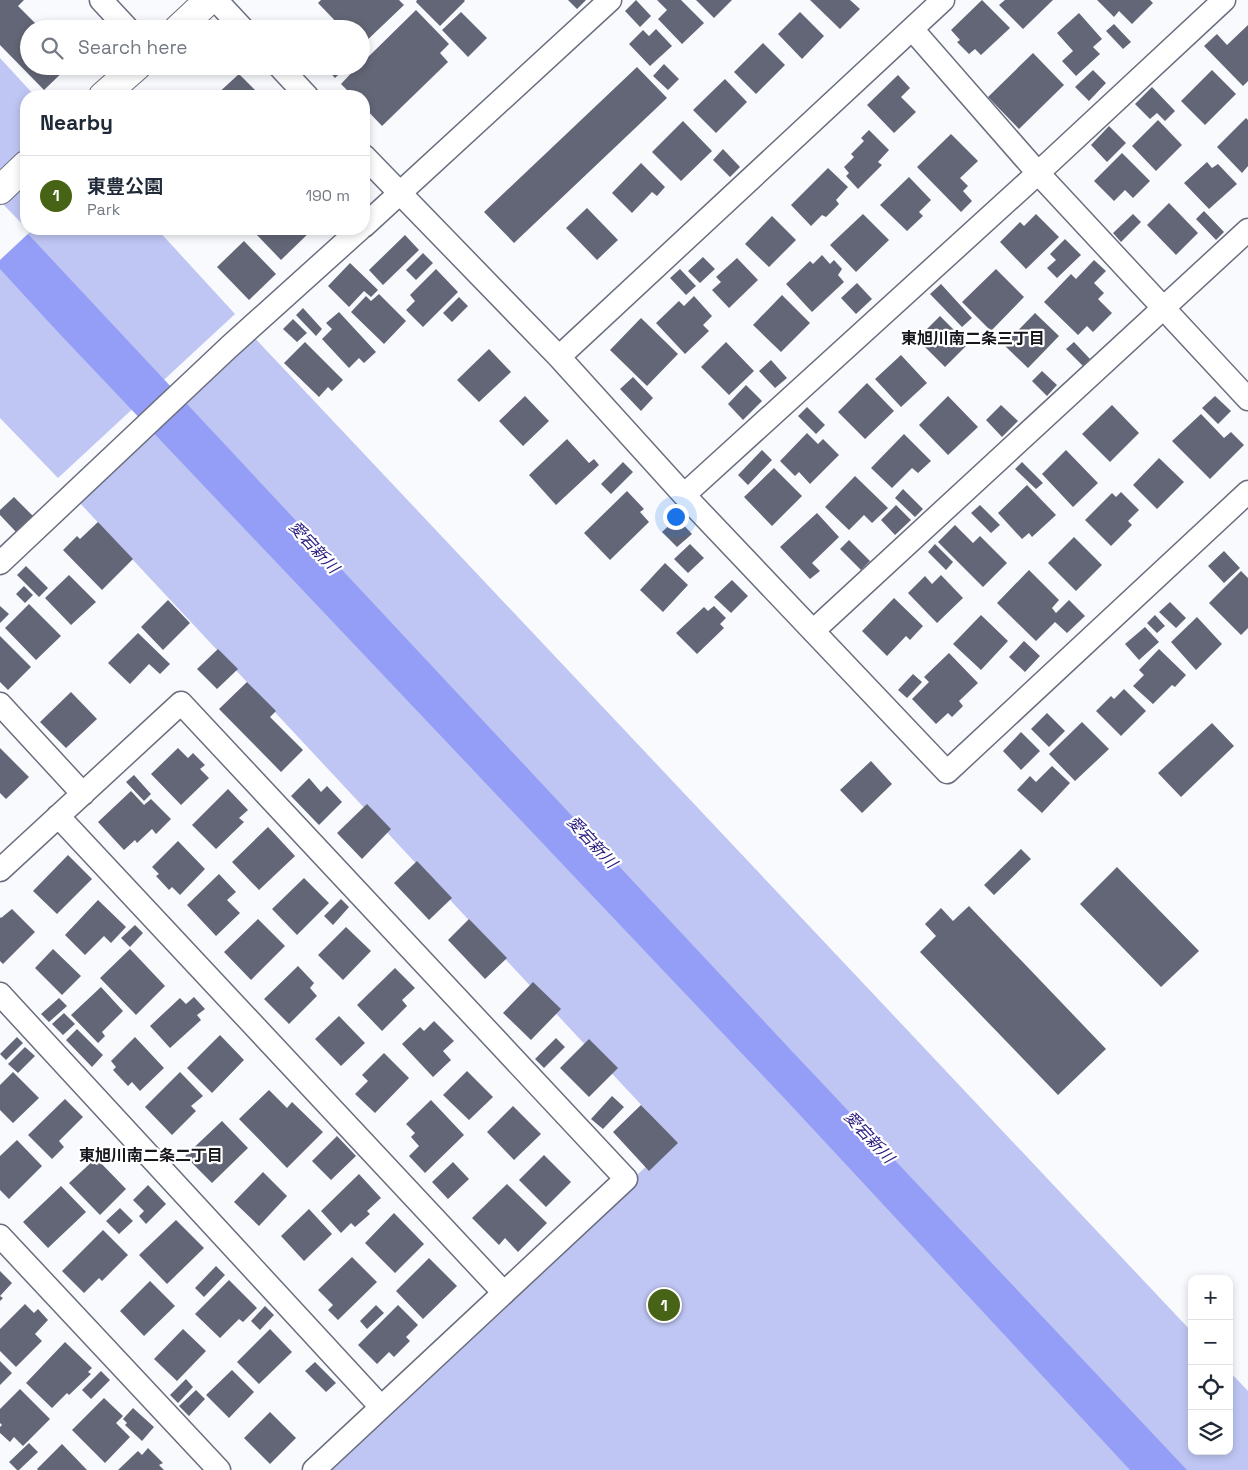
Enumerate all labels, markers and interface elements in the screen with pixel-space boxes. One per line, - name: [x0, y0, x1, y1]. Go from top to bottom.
- search box: [20, 20, 370, 75]
- icon: search: [38, 34, 66, 62]
- text: Search here: [78, 35, 188, 60]
- text: Nearby: [40, 109, 113, 136]
- text: 東豊公園: [87, 174, 163, 199]
- text: 1: [52, 185, 60, 206]
- text: 190 m: [305, 185, 350, 206]
- text: Park: [87, 199, 120, 220]
- district label: 東旭川南二条三丁目: [901, 328, 1045, 349]
- your location: [663, 504, 689, 530]
- water label: 愛宕新川: [284, 516, 345, 579]
- water label: 愛宕新川: [562, 811, 623, 874]
- water label: 愛宕新川: [839, 1106, 900, 1169]
- district label: 東旭川南二条二丁目: [79, 1145, 223, 1166]
- map controls: [1188, 1275, 1233, 1455]
- button: +: [1188, 1275, 1233, 1320]
- pin: 1: [648, 1286, 680, 1324]
- button: −: [1188, 1320, 1233, 1365]
- button: locate: [1188, 1365, 1233, 1410]
- button: layers: [1188, 1410, 1233, 1455]

